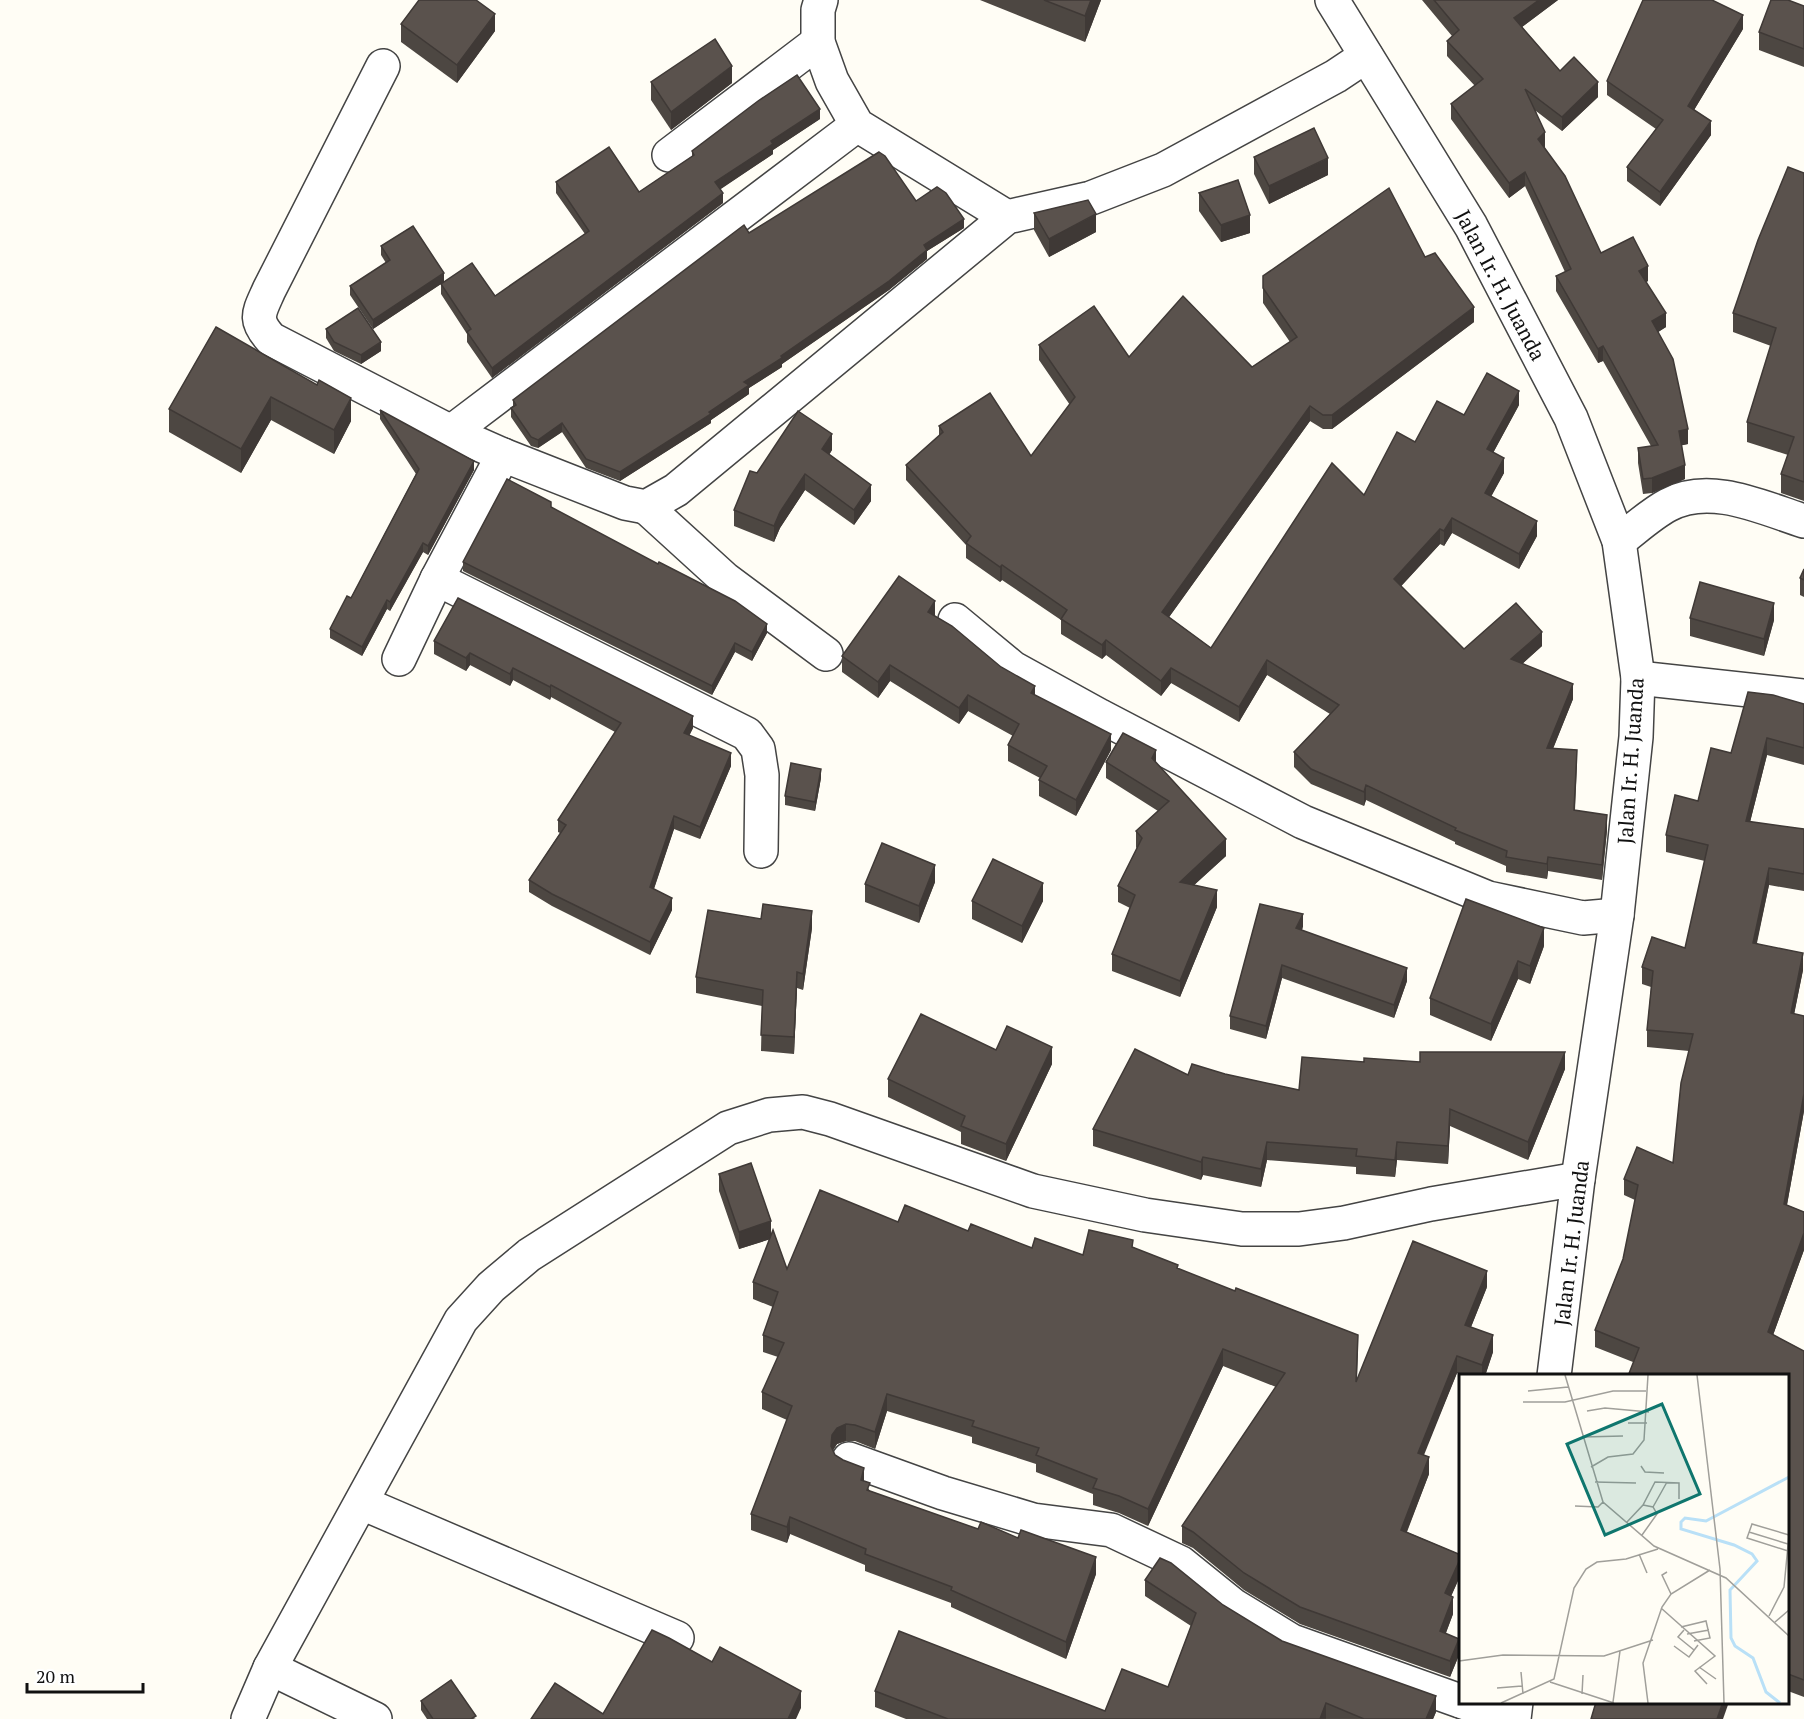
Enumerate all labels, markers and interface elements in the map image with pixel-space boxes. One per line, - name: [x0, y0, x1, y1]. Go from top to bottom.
- street label: Jalan Ir. H. Juanda: [1449, 205, 1553, 366]
- street label: Jalan Ir. H. Juanda: [1610, 676, 1650, 845]
- street label: Jalan Ir. H. Juanda: [1547, 1158, 1595, 1328]
- inset map: [1459, 1374, 1789, 1704]
- scale bar: [27, 1656, 142, 1694]
- text: 20 m: [36, 1664, 76, 1688]

